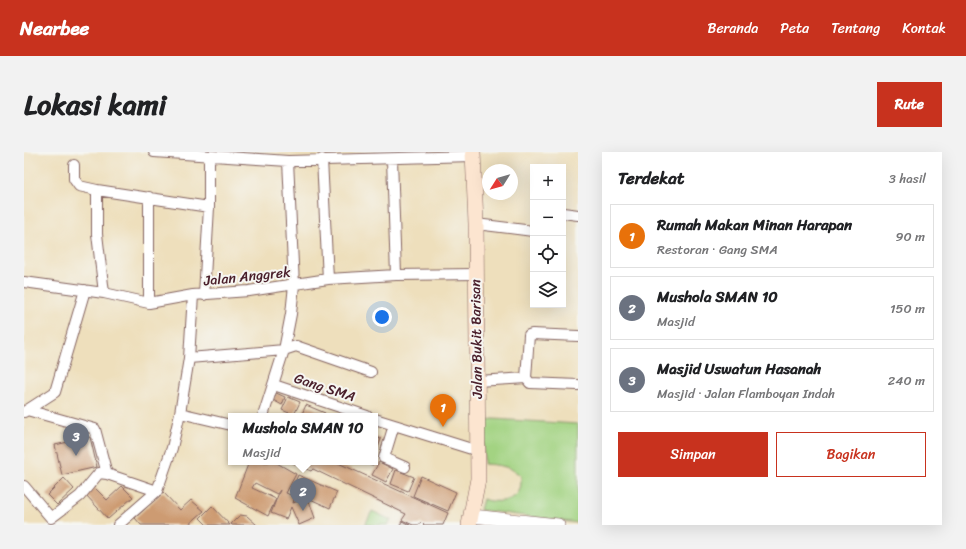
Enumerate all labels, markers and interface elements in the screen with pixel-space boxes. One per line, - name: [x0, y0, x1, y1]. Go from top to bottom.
- text: Nearbee: [20, 12, 89, 45]
- text: Beranda: [708, 16, 758, 41]
- text: Peta: [780, 16, 809, 41]
- text: Tentang: [831, 16, 880, 41]
- text: Kontak: [902, 16, 946, 41]
- text: Lokasi kami: [24, 80, 166, 129]
- button: Rute: [877, 82, 942, 127]
- text: Terdekat: [618, 163, 684, 193]
- north arrow: [482, 164, 518, 200]
- map controls: [530, 164, 566, 308]
- button: +: [530, 164, 566, 200]
- text: 3 hasil: [889, 167, 926, 190]
- button: −: [530, 200, 566, 236]
- text: Rumah Makan Minan Harapan: [657, 212, 852, 238]
- text: 1: [629, 225, 635, 248]
- text: 90 m: [895, 225, 925, 248]
- button: locate: [530, 236, 566, 272]
- text: Restoran · Gang SMA: [657, 238, 778, 261]
- street label: Jalan Anggrek: [201, 259, 292, 294]
- button: layers: [530, 272, 566, 308]
- street label: Jalan Bukit Barisan: [463, 279, 490, 400]
- text: Mushola SMAN 10: [657, 284, 778, 310]
- text: 2: [628, 297, 636, 320]
- text: 150 m: [890, 297, 925, 320]
- your location: [372, 307, 392, 327]
- text: Masjid: [657, 310, 695, 333]
- text: Masjid Uswatun Hasanah: [657, 356, 821, 382]
- street label: Gang SMA: [291, 366, 359, 409]
- text: 3: [628, 369, 636, 392]
- text: 240 m: [888, 369, 925, 392]
- text: Masjid · Jalan Flamboyan Indah: [657, 382, 835, 405]
- pin: 1: [430, 394, 456, 427]
- popup: [228, 413, 378, 465]
- text: Mushola SMAN 10: [243, 415, 363, 441]
- pin: 3: [63, 423, 89, 456]
- button: Simpan: [618, 432, 768, 477]
- button: Bagikan: [776, 432, 926, 477]
- text: Masjid: [243, 441, 280, 464]
- pin: 2: [290, 478, 316, 511]

